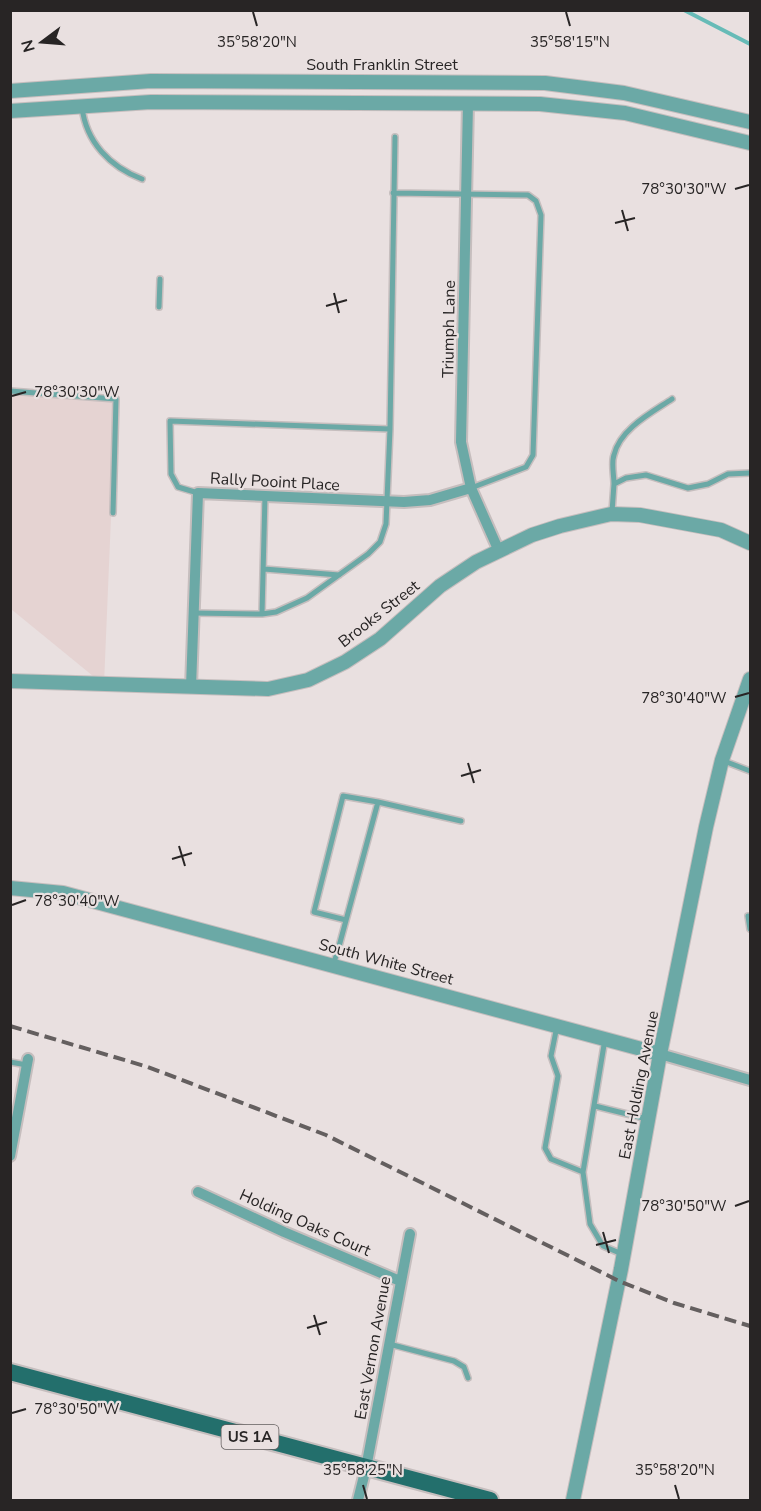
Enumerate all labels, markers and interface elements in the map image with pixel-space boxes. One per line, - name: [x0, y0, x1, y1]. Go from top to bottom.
- north arrow: [12, 12, 72, 72]
- text: 35°58'20"N: [217, 32, 297, 52]
- text: 35°58'15"N: [530, 32, 610, 52]
- text: N: [16, 37, 41, 55]
- street label: South Franklin Street: [306, 54, 458, 76]
- text: 78°30'30"W: [641, 179, 727, 199]
- street label: Triumph Lane: [437, 280, 461, 378]
- text: 78°30'30"W: [34, 382, 120, 402]
- street label: Rally Pooint Place: [210, 468, 340, 496]
- street label: Brooks Street: [334, 575, 425, 653]
- text: 78°30'40"W: [641, 688, 727, 708]
- text: 78°30'40"W: [34, 891, 120, 911]
- street label: South White Street: [316, 933, 456, 991]
- street label: East Holding Avenue: [614, 1009, 664, 1161]
- street label: Holding Oaks Court: [236, 1184, 375, 1262]
- text: 78°30'50"W: [641, 1196, 727, 1216]
- street label: East Vernon Avenue: [350, 1275, 396, 1421]
- text: 78°30'50"W: [34, 1399, 120, 1419]
- road number: US 1A: [222, 1425, 278, 1449]
- text: 35°58'25"N: [323, 1460, 403, 1480]
- text: 35°58'20"N: [635, 1460, 715, 1480]

